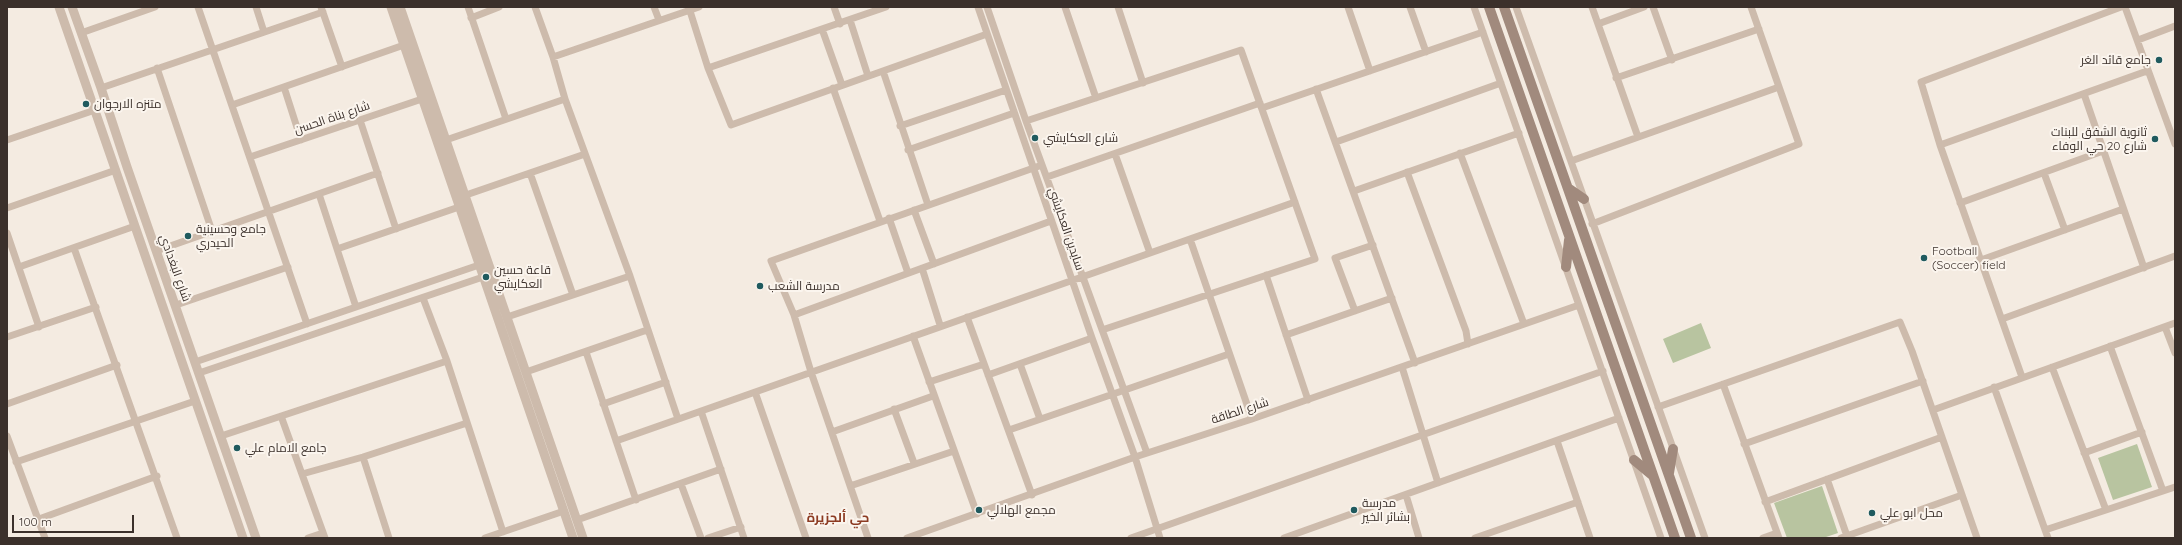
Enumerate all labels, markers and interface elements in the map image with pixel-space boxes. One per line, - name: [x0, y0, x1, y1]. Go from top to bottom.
- place label: جامع قائد الغر: [2081, 53, 2151, 67]
- marker: جامع قائد الغر: [2154, 55, 2164, 65]
- place label: متنزه الارجوان: [94, 97, 162, 111]
- street label: شارع بناة الحسن: [292, 98, 372, 138]
- marker: متنزه الارجوان: [81, 99, 91, 109]
- place label: ثانوية الشفق للبنات شارع 20 حي الوفاء: [2051, 125, 2147, 153]
- place label: شارع العكايشي: [1043, 131, 1118, 145]
- marker: شارع العكايشي: [1030, 133, 1040, 143]
- marker: ثانوية الشفق للبنات شارع 20 حي الوفاء: [2150, 134, 2160, 144]
- street label: سايدين العكايشي: [1045, 186, 1087, 272]
- place label: جامع وحسينية الحيدري: [196, 222, 266, 250]
- marker: جامع وحسينية الحيدري: [183, 231, 193, 241]
- street label: شارع البغدادي: [156, 232, 194, 304]
- place label: Football (Soccer) field: [1932, 244, 2006, 272]
- marker: Football (Soccer) field: [1919, 253, 1929, 263]
- place label: قاعة حسين العكايشي: [494, 263, 551, 291]
- marker: قاعة حسين العكايشي: [481, 272, 491, 282]
- place label: مدرسة الشعب: [768, 279, 840, 293]
- marker: مدرسة الشعب: [755, 281, 765, 291]
- street label: شارع الطاقة: [1209, 395, 1271, 427]
- place label: جامع الامام علي: [245, 441, 326, 455]
- marker: جامع الامام علي: [232, 443, 242, 453]
- place label: مدرسة بشائر الخير: [1362, 496, 1410, 524]
- place label: مجمع الهلالي: [987, 503, 1056, 517]
- marker: مجمع الهلالي: [974, 505, 984, 515]
- marker: مدرسة بشائر الخير: [1349, 505, 1359, 515]
- place label: محل ابو علي: [1880, 506, 1943, 520]
- scale bar: [14, 507, 136, 533]
- marker: محل ابو علي: [1867, 508, 1877, 518]
- district label: حي ألجزيرة: [807, 510, 869, 526]
- text: 100 m: [19, 514, 52, 529]

